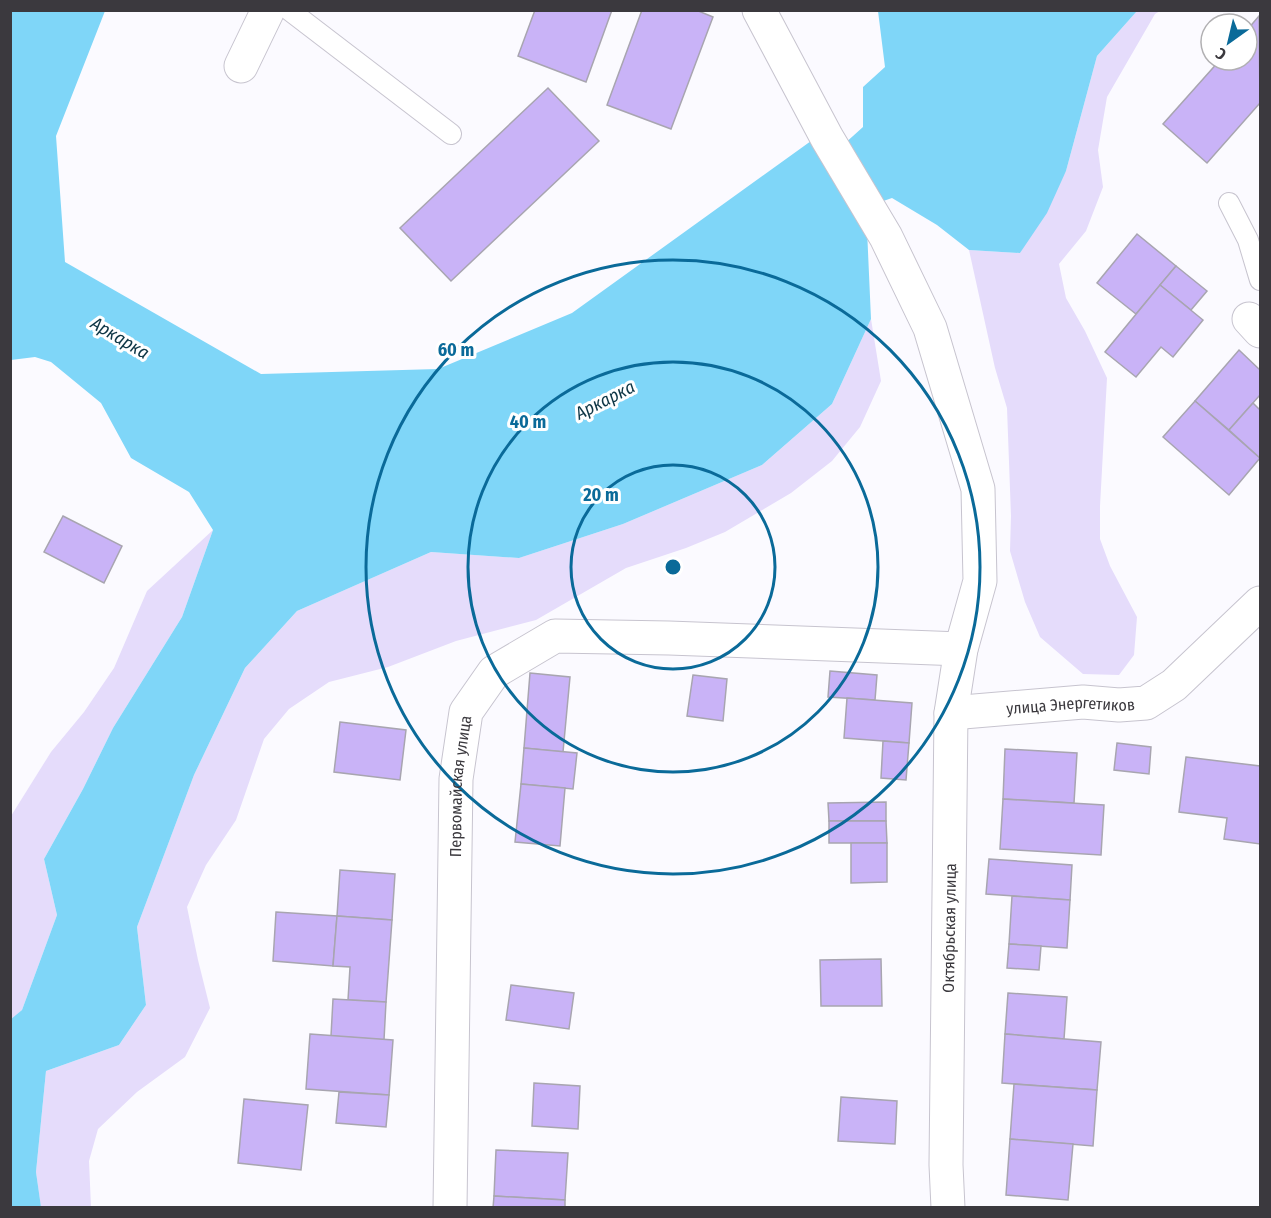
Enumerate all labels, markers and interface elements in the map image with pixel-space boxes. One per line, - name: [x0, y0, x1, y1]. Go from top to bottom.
- north arrow: [1199, 12, 1259, 72]
- text: С: [1212, 43, 1230, 64]
- water label: Аркарка: [86, 312, 153, 364]
- text: 60 m: [438, 339, 474, 361]
- water label: Аркарка: [571, 376, 639, 425]
- text: 40 m: [510, 411, 546, 433]
- text: 20 m: [582, 484, 619, 506]
- centre of rings: [663, 557, 683, 577]
- street label: улица Энергетиков: [1006, 693, 1136, 718]
- street label: Первомайская улица: [446, 714, 475, 857]
- street label: Октябрьская улица: [939, 863, 960, 993]

